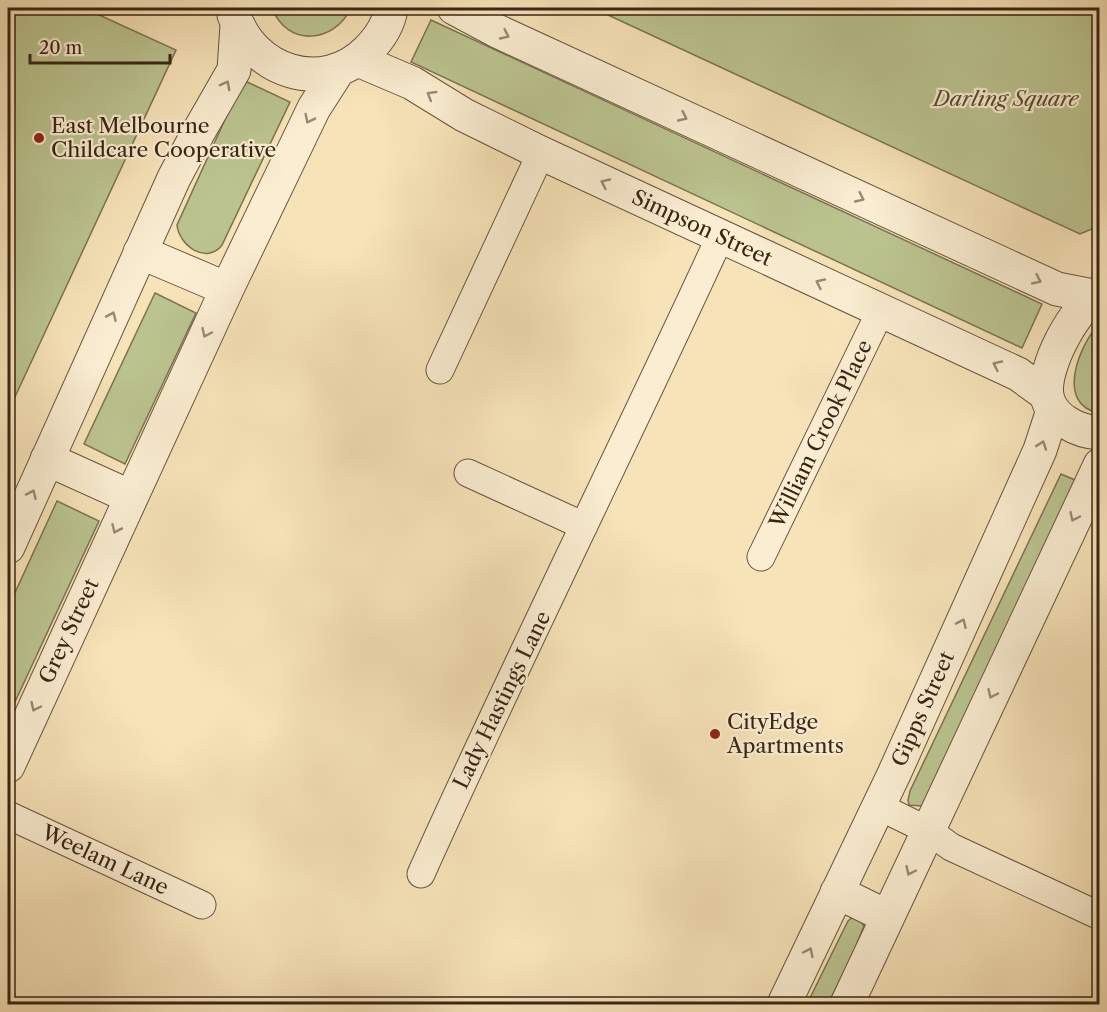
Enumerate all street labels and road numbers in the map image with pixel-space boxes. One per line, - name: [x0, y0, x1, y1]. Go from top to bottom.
- street label: Simpson Street: [628, 184, 777, 271]
- street label: William Crook Place: [764, 336, 877, 533]
- street label: Grey Street: [33, 574, 104, 687]
- street label: Lady Hastings Lane: [448, 607, 555, 793]
- street label: Gipps Street: [886, 647, 959, 770]
- street label: Weelam Lane: [37, 819, 173, 900]

